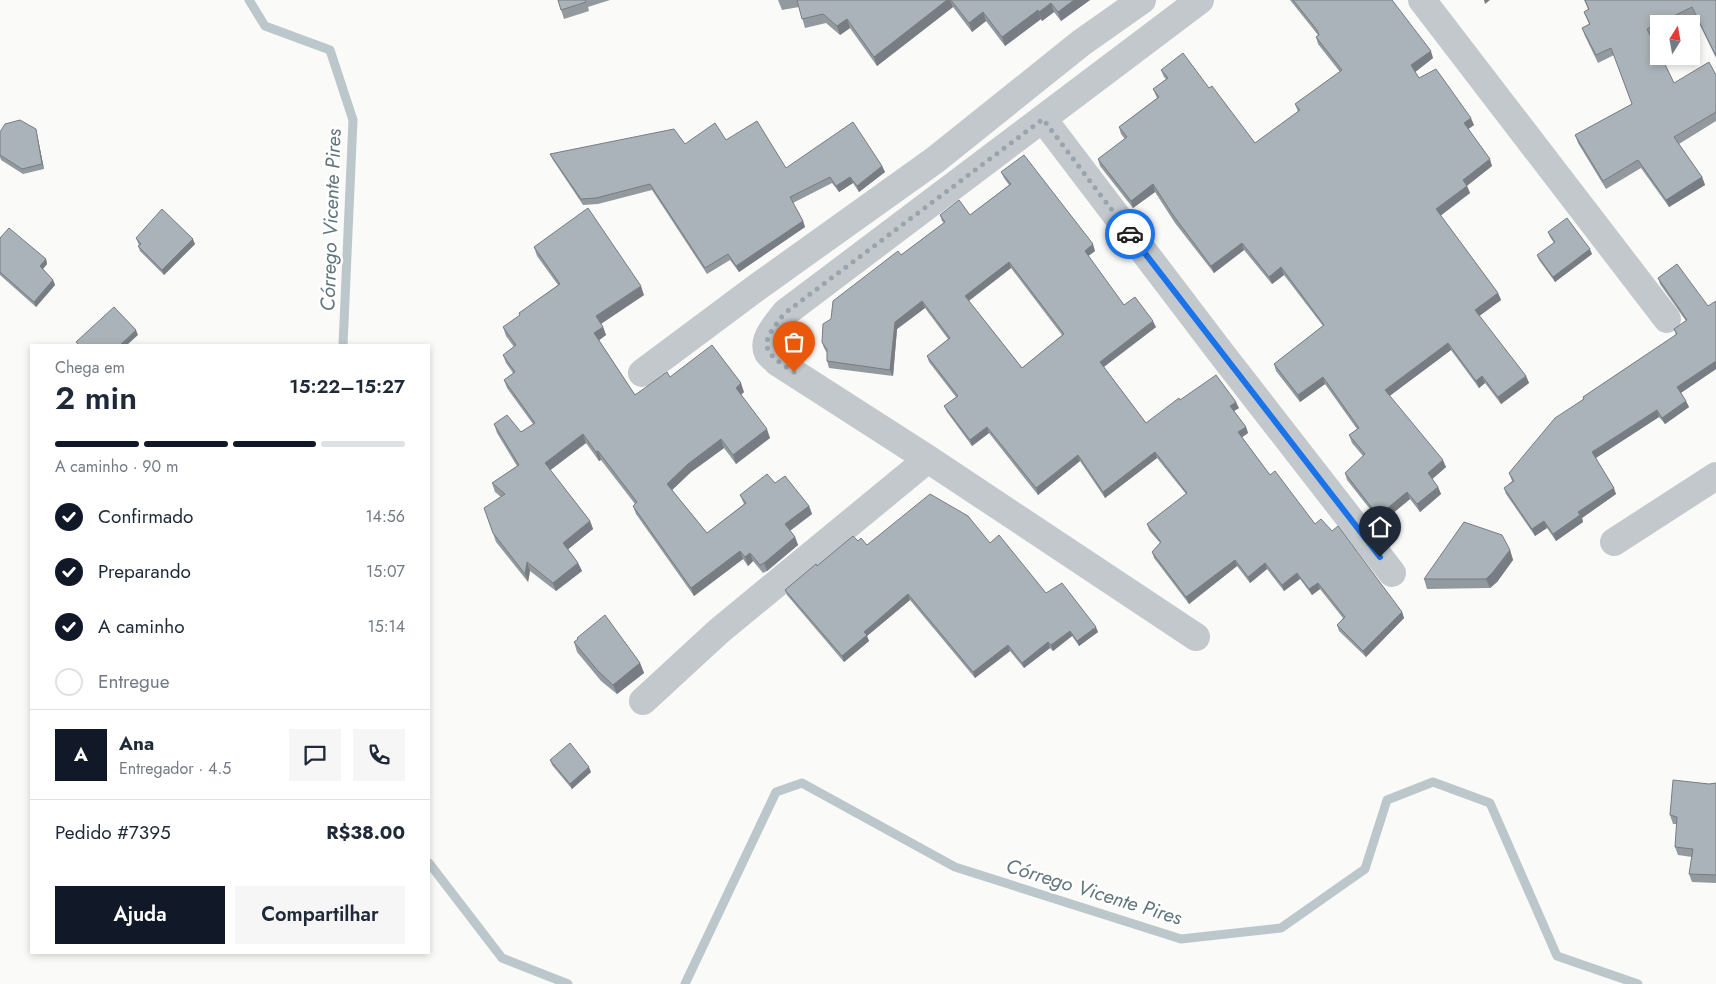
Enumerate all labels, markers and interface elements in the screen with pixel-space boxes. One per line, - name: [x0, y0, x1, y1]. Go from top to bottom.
- north arrow: [1650, 15, 1700, 65]
- map controls: [1650, 15, 1700, 65]
- water label: Córrego Vicente Pires: [313, 128, 349, 312]
- courier: [1105, 209, 1155, 259]
- icon: car: [1116, 220, 1144, 248]
- pin: [773, 321, 815, 372]
- icon: bag: [780, 328, 808, 356]
- text: Chega em: [55, 356, 125, 379]
- text: 15:22–15:27: [289, 373, 405, 400]
- text: 2 min: [55, 375, 137, 421]
- text: A caminho · 90 m: [55, 455, 178, 478]
- icon: check: [55, 503, 83, 531]
- text: Confirmado: [98, 503, 193, 530]
- text: 14:56: [365, 505, 405, 528]
- pin: [1359, 506, 1401, 557]
- icon: home: [1366, 513, 1394, 541]
- icon: check: [55, 558, 83, 586]
- text: Preparando: [98, 558, 191, 585]
- text: 15:07: [366, 560, 405, 583]
- icon: check: [55, 613, 83, 641]
- text: A caminho: [98, 613, 185, 640]
- text: 15:14: [367, 615, 405, 638]
- text: Entregue: [98, 668, 170, 695]
- button: chat: [289, 729, 341, 781]
- button: phone: [353, 729, 405, 781]
- text: Ana: [119, 730, 154, 757]
- text: A: [74, 741, 88, 768]
- text: Entregador · 4.5: [119, 757, 231, 780]
- text: Pedido #7395: [55, 819, 171, 846]
- text: R$38.00: [326, 819, 405, 846]
- water label: Córrego Vicente Pires: [1003, 851, 1186, 933]
- button: Ajuda: [55, 886, 225, 944]
- button: Compartilhar: [235, 886, 405, 944]

